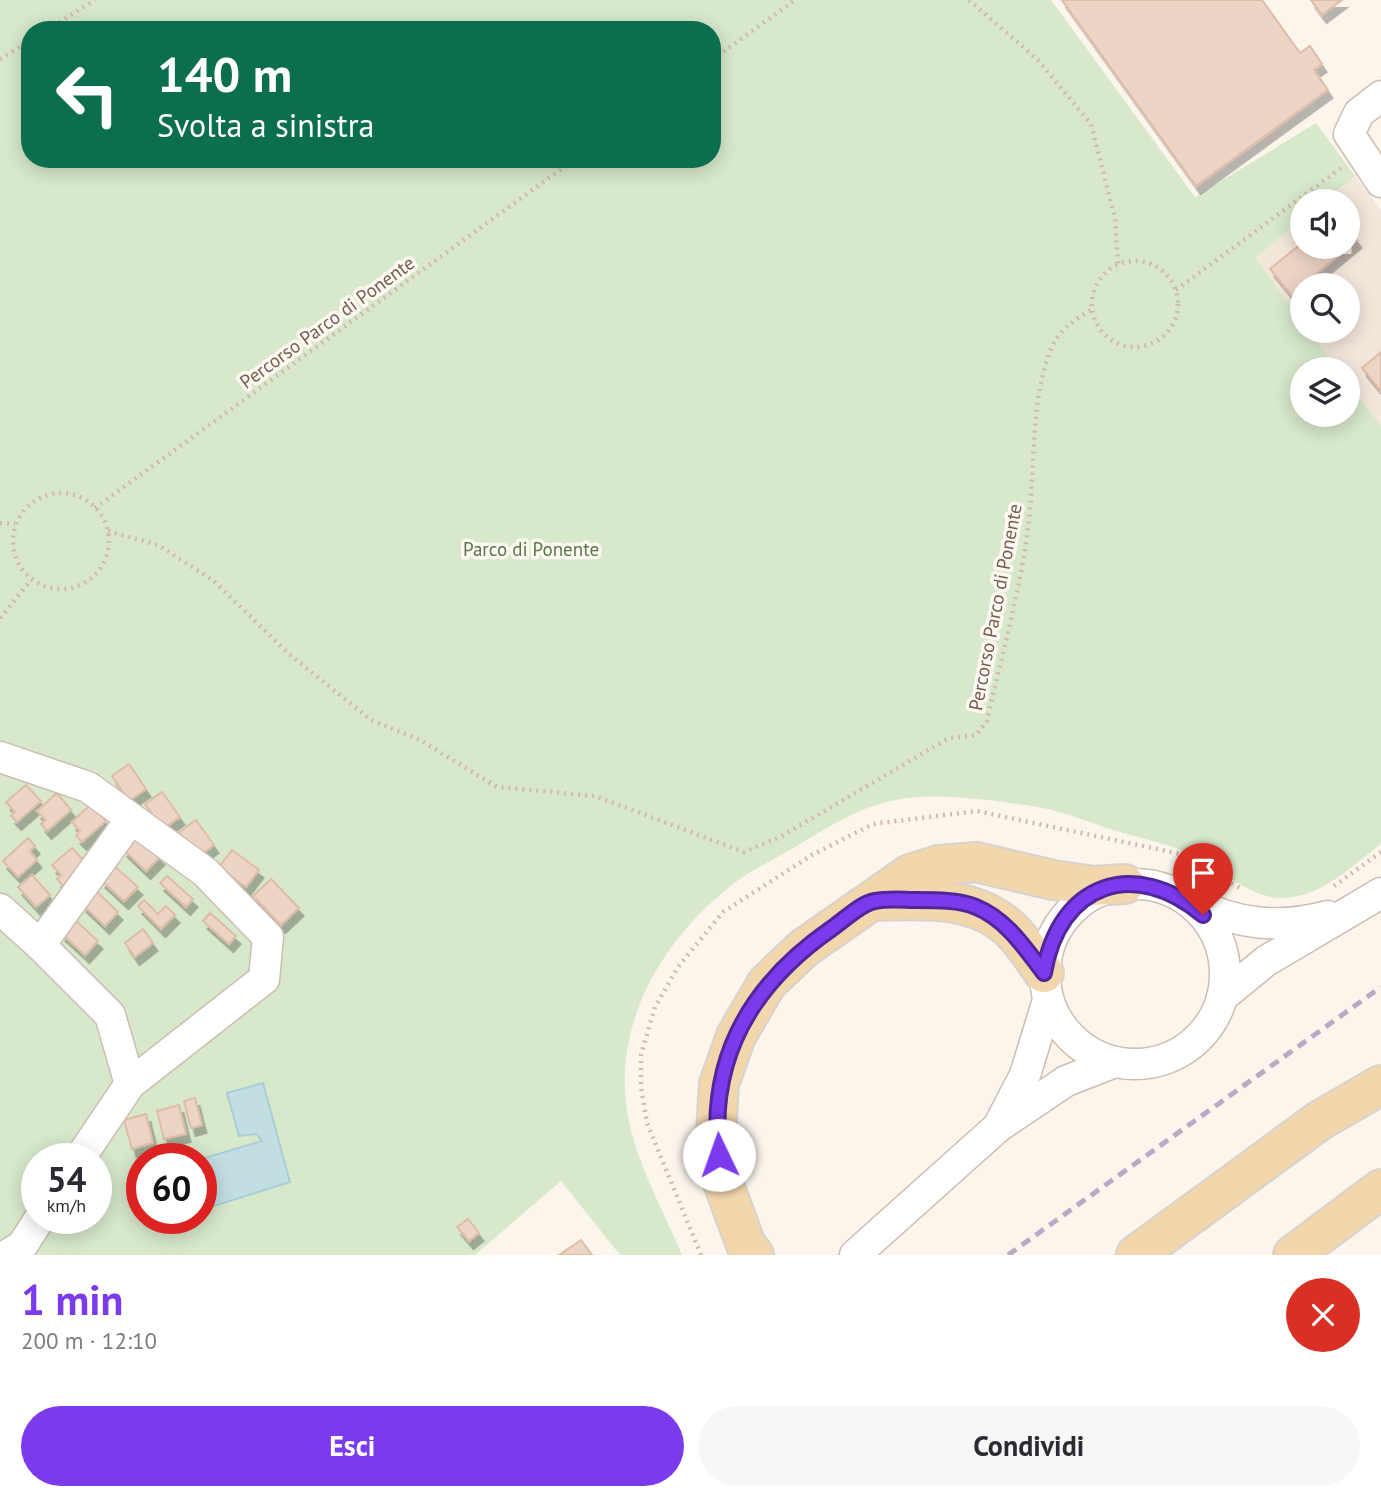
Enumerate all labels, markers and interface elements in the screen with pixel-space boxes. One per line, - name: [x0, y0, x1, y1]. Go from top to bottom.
- text: 140 m: [157, 42, 292, 106]
- icon: left: [42, 49, 133, 140]
- text: Svolta a sinistra: [157, 104, 374, 146]
- map controls: [1290, 189, 1360, 427]
- button: sound: [1290, 189, 1360, 259]
- street label: Percorso Parco di Ponente: [235, 251, 419, 393]
- button: search: [1290, 273, 1360, 343]
- button: layers: [1290, 357, 1360, 427]
- street label: Percorso Parco di Ponente: [963, 502, 1027, 712]
- park label: Parco di Ponente: [463, 537, 599, 561]
- pin: [1173, 843, 1233, 915]
- icon: arrive: [1184, 854, 1222, 892]
- position arrow: [682, 1118, 756, 1192]
- speed limit sign: 60: [126, 1143, 217, 1234]
- text: 54: [47, 1156, 86, 1202]
- text: km/h: [47, 1194, 86, 1217]
- text: 1 min: [21, 1272, 123, 1327]
- button: close: [1286, 1278, 1360, 1352]
- text: 200 m · 12:10: [21, 1326, 157, 1355]
- button: Esci: [21, 1406, 684, 1486]
- button: Condividi: [698, 1406, 1360, 1486]

